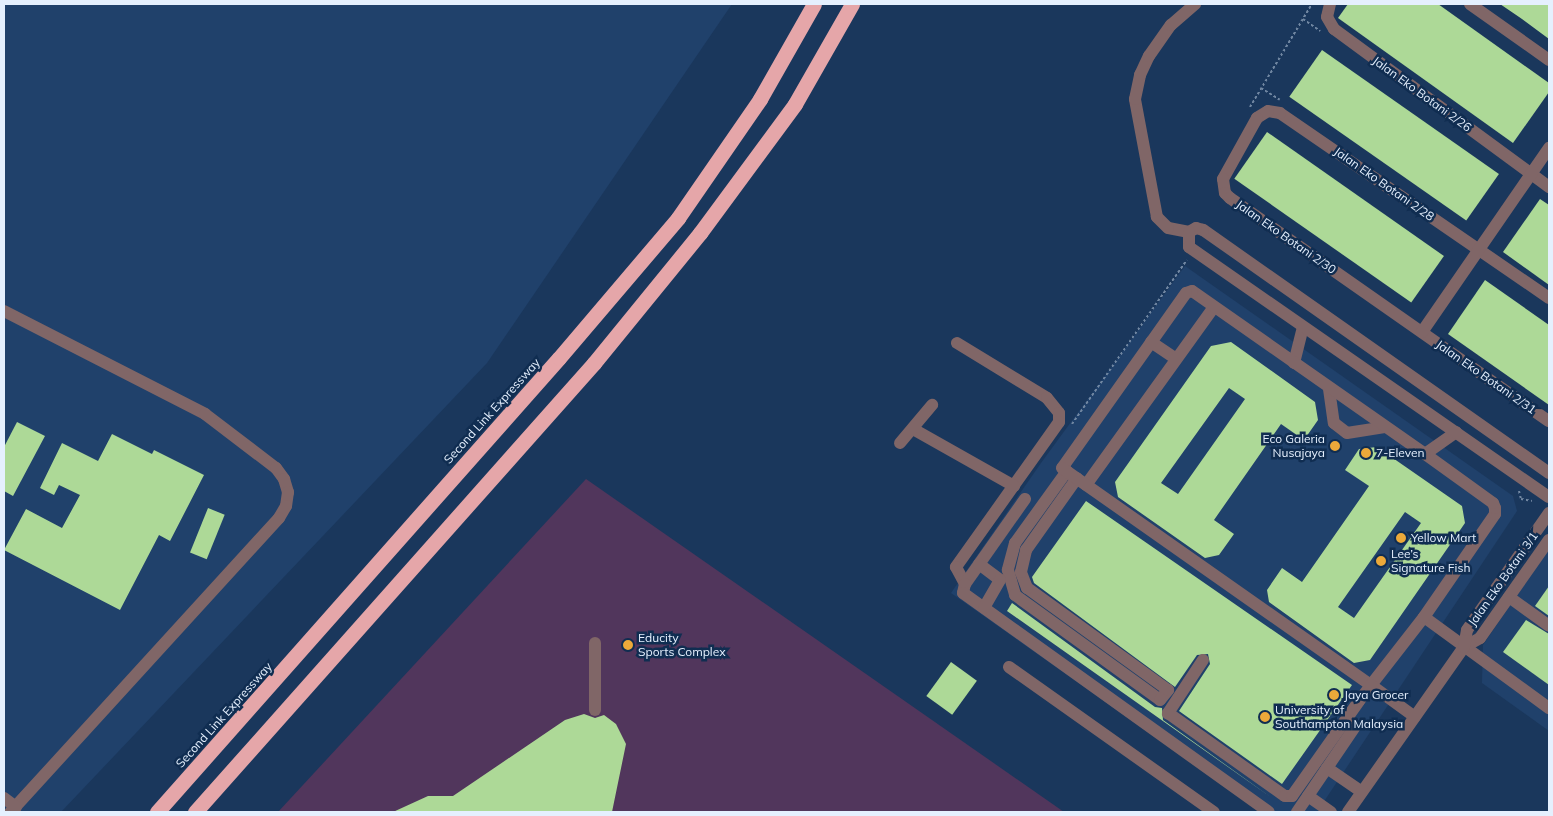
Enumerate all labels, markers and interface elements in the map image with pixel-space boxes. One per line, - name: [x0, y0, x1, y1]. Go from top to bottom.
- street label: Jalan Eko Botani 2/26: [1370, 53, 1474, 135]
- street label: Jalan Eko Botani 2/28: [1331, 144, 1437, 224]
- street label: Jalan Eko Botani 2/30: [1233, 197, 1339, 277]
- street label: Jalan Eko Botani 2/31: [1433, 337, 1539, 417]
- street label: Second Link Expressway: [441, 355, 543, 467]
- place label: Eco Galeria Nusajaya: [1262, 432, 1325, 460]
- marker: Eco Galeria Nusajaya: [1329, 440, 1341, 452]
- place label: 7-Eleven: [1376, 446, 1425, 460]
- marker: 7-Eleven: [1360, 447, 1372, 459]
- street label: Jalan Eko Botani 3/1: [1465, 529, 1541, 629]
- place label: Yellow Mart: [1411, 531, 1476, 545]
- marker: Yellow Mart: [1395, 532, 1407, 544]
- place label: Lee’s Signature Fish: [1391, 547, 1470, 575]
- marker: Lee’s Signature Fish: [1375, 555, 1387, 567]
- place label: Educity Sports Complex: [638, 631, 726, 659]
- marker: Educity Sports Complex: [622, 639, 634, 651]
- street label: Second Link Expressway: [173, 659, 275, 771]
- place label: Jaya Grocer: [1344, 688, 1408, 702]
- marker: Jaya Grocer: [1328, 689, 1340, 701]
- place label: University of Southampton Malaysia: [1275, 703, 1403, 731]
- marker: University of Southampton Malaysia: [1259, 711, 1271, 723]

